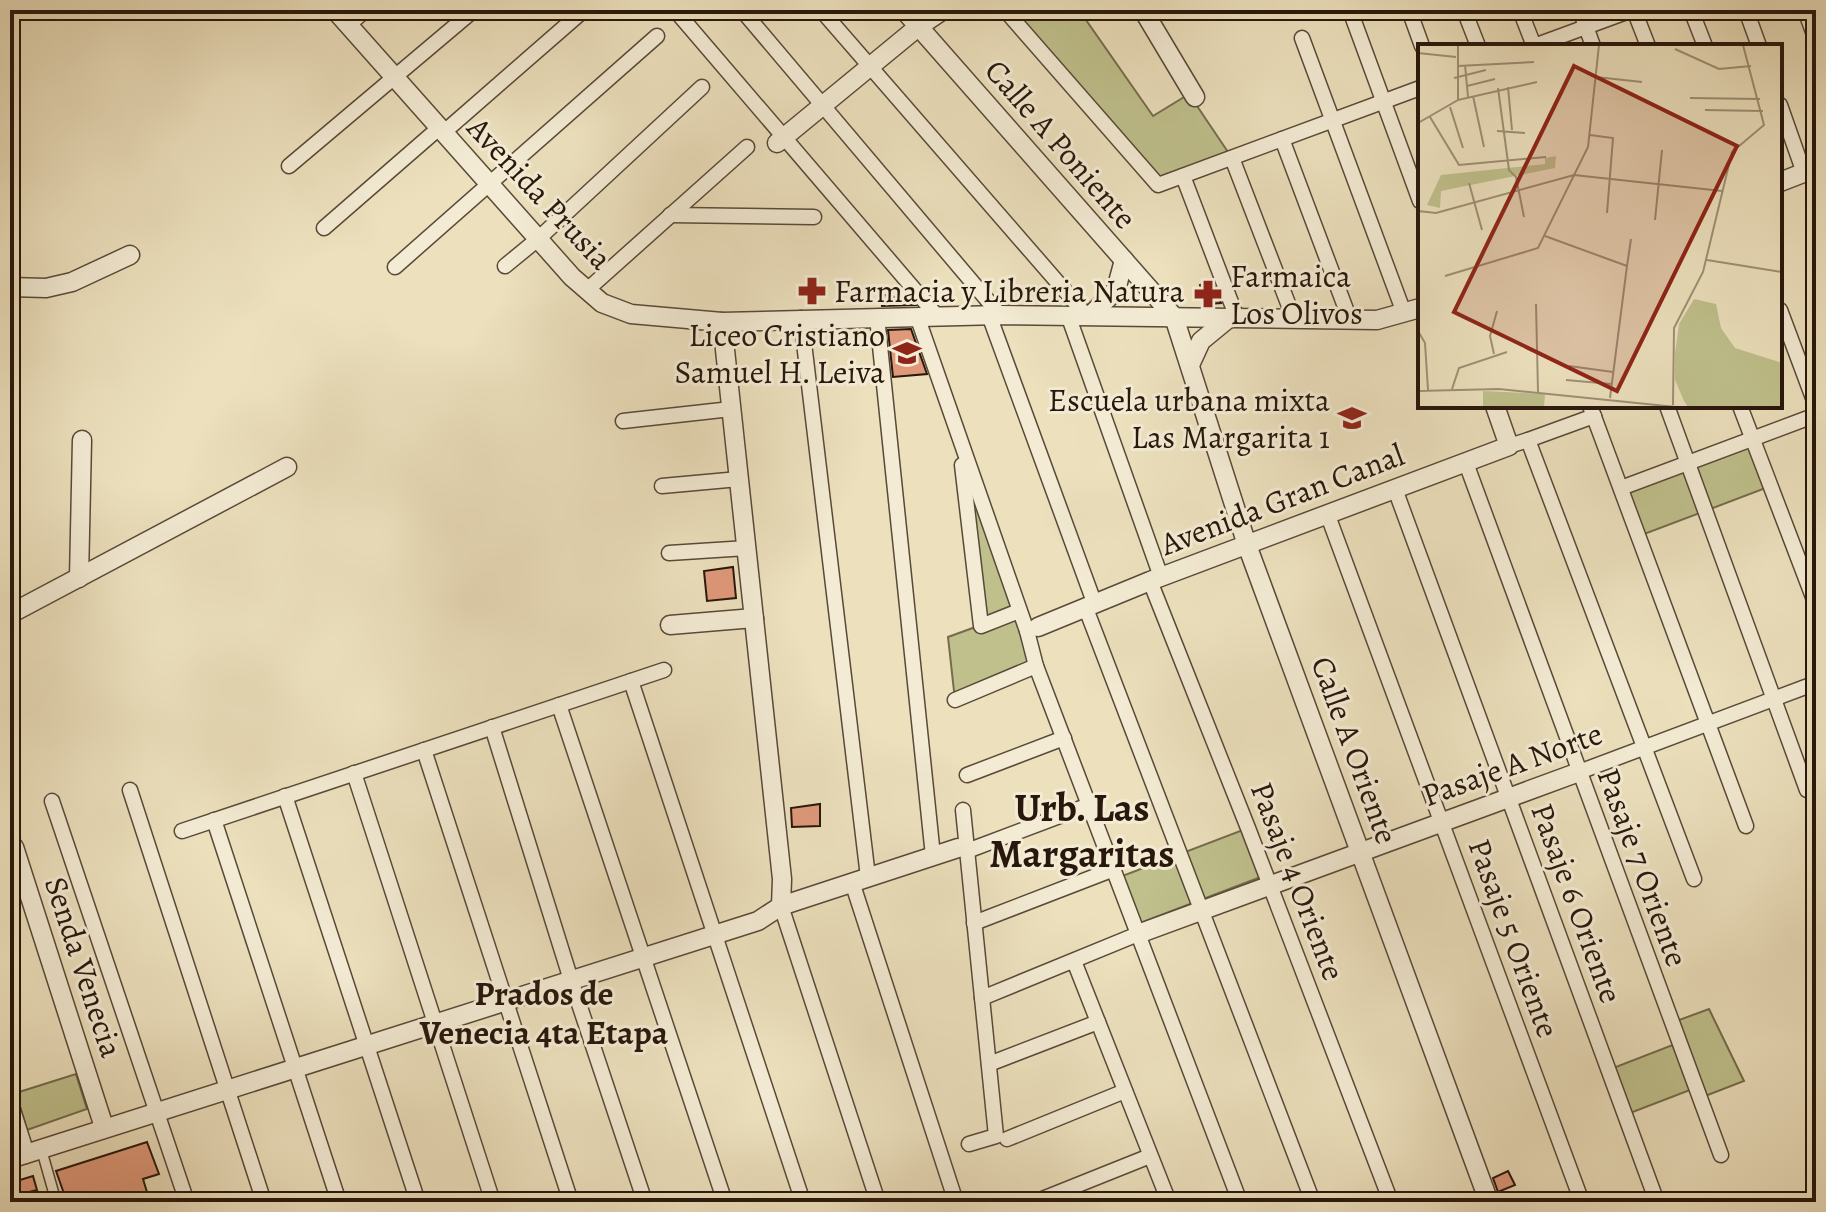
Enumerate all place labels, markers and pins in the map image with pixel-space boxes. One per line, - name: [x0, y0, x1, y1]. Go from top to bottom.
- place label: Farmaica Los Olivos: [1230, 254, 1363, 335]
- place label: Farmacia y Libreria Natura: [834, 269, 1185, 313]
- pharmacy icon: Farmacia y Libreria Natura: [797, 276, 827, 306]
- pharmacy icon: Farmaica Los Olivos: [1193, 279, 1223, 309]
- place label: Liceo Cristiano Samuel H. Leiva: [675, 313, 885, 394]
- school or university icon: Liceo Cristiano Samuel H. Leiva: [892, 338, 922, 368]
- place label: Escuela urbana mixta Las Margarita 1: [1048, 378, 1330, 459]
- school or university icon: Escuela urbana mixta Las Margarita 1: [1337, 403, 1367, 433]

